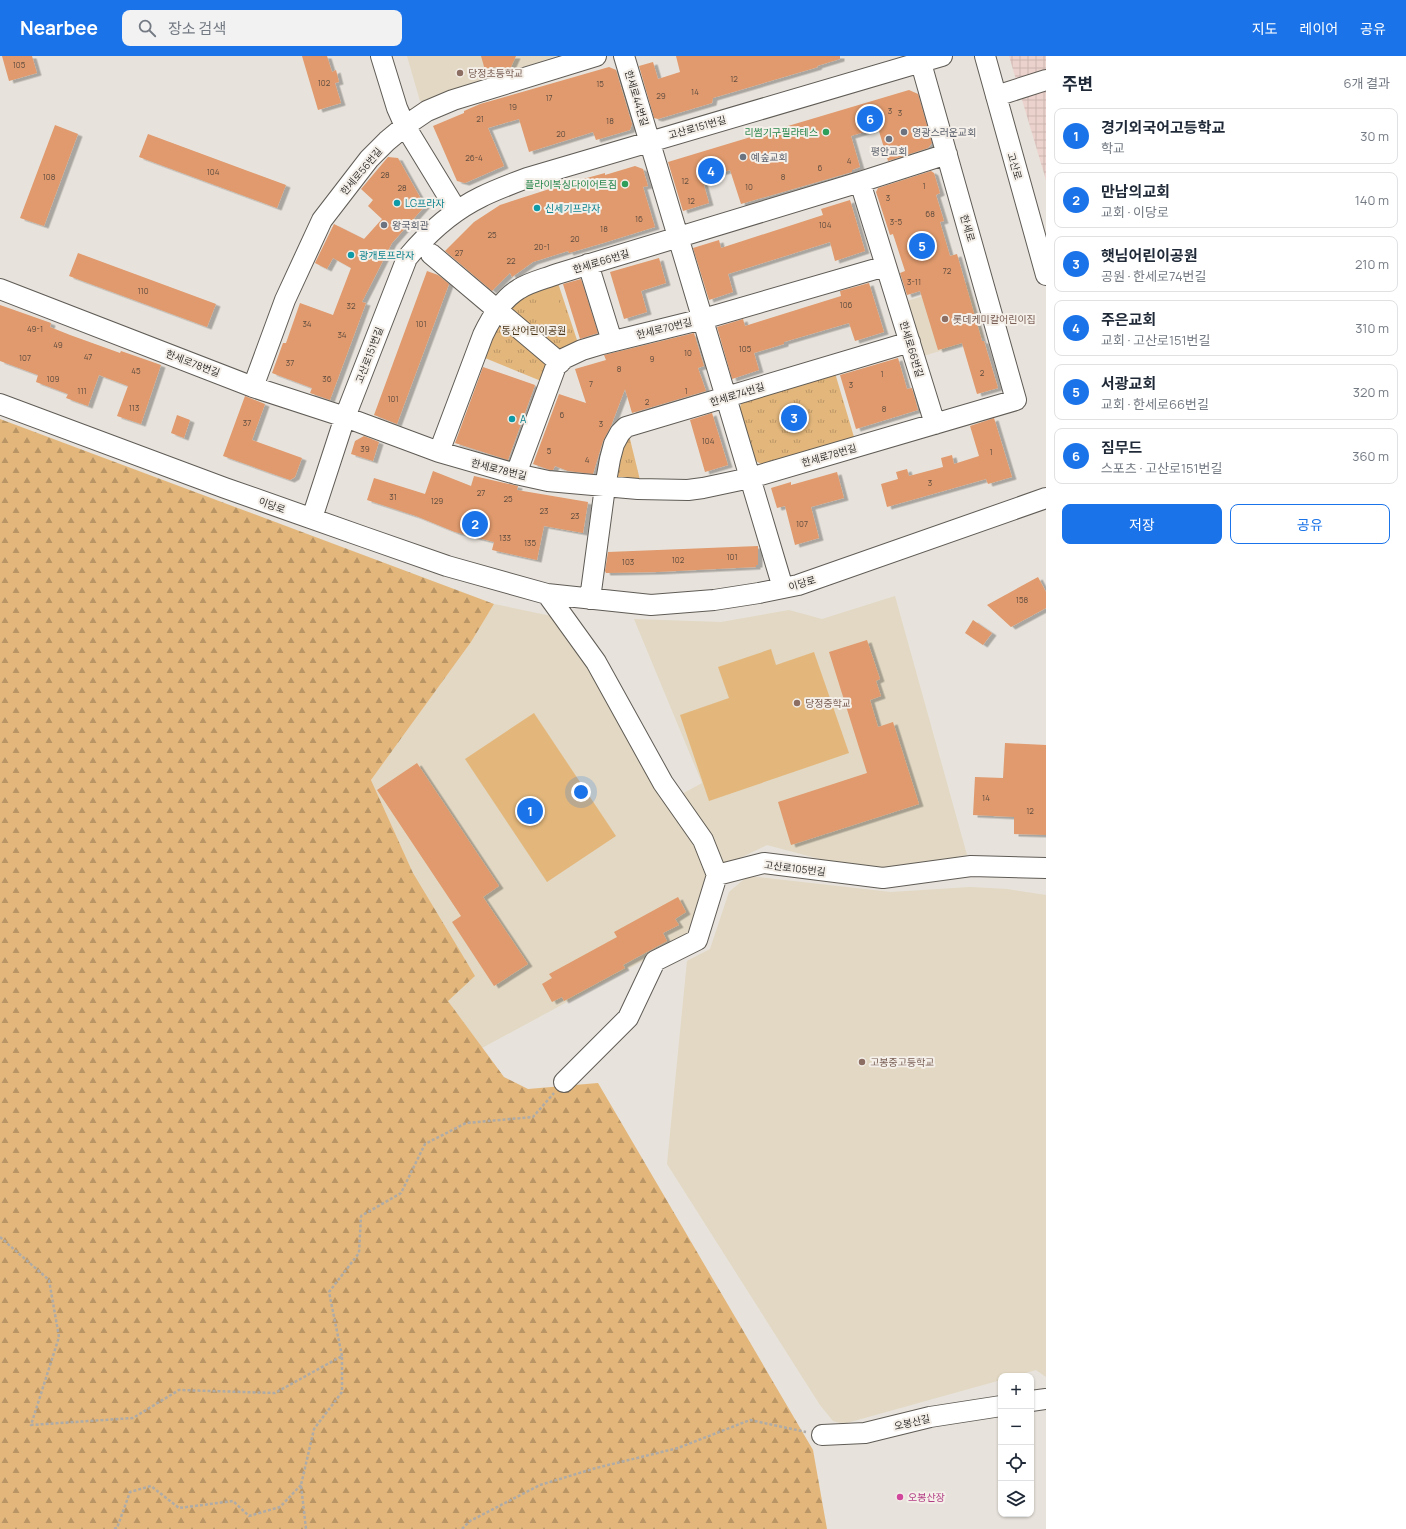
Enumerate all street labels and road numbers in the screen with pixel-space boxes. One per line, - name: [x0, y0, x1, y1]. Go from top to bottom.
- street label: 한세로44번길: [622, 68, 652, 128]
- street label: 고산로151번길: [666, 112, 728, 142]
- street label: 한세로56번길: [337, 144, 385, 198]
- street label: 고산로: [1004, 151, 1026, 181]
- street label: 한세로: [957, 213, 979, 243]
- street label: 한세로66번길: [571, 246, 631, 276]
- street label: 한세로70번길: [635, 314, 693, 342]
- street label: 한세로66번길: [897, 319, 927, 379]
- street label: 고산로151번길: [352, 325, 386, 385]
- street label: 한세로78번길: [164, 346, 222, 380]
- street label: 한세로74번길: [708, 379, 766, 409]
- street label: 한세로78번길: [800, 440, 858, 470]
- street label: 한세로78번길: [470, 455, 528, 483]
- street label: 이당로: [257, 494, 287, 516]
- street label: 이당로: [787, 572, 817, 594]
- street label: 고산로105번길: [763, 857, 827, 879]
- street label: 오봉산길: [892, 1411, 932, 1433]

